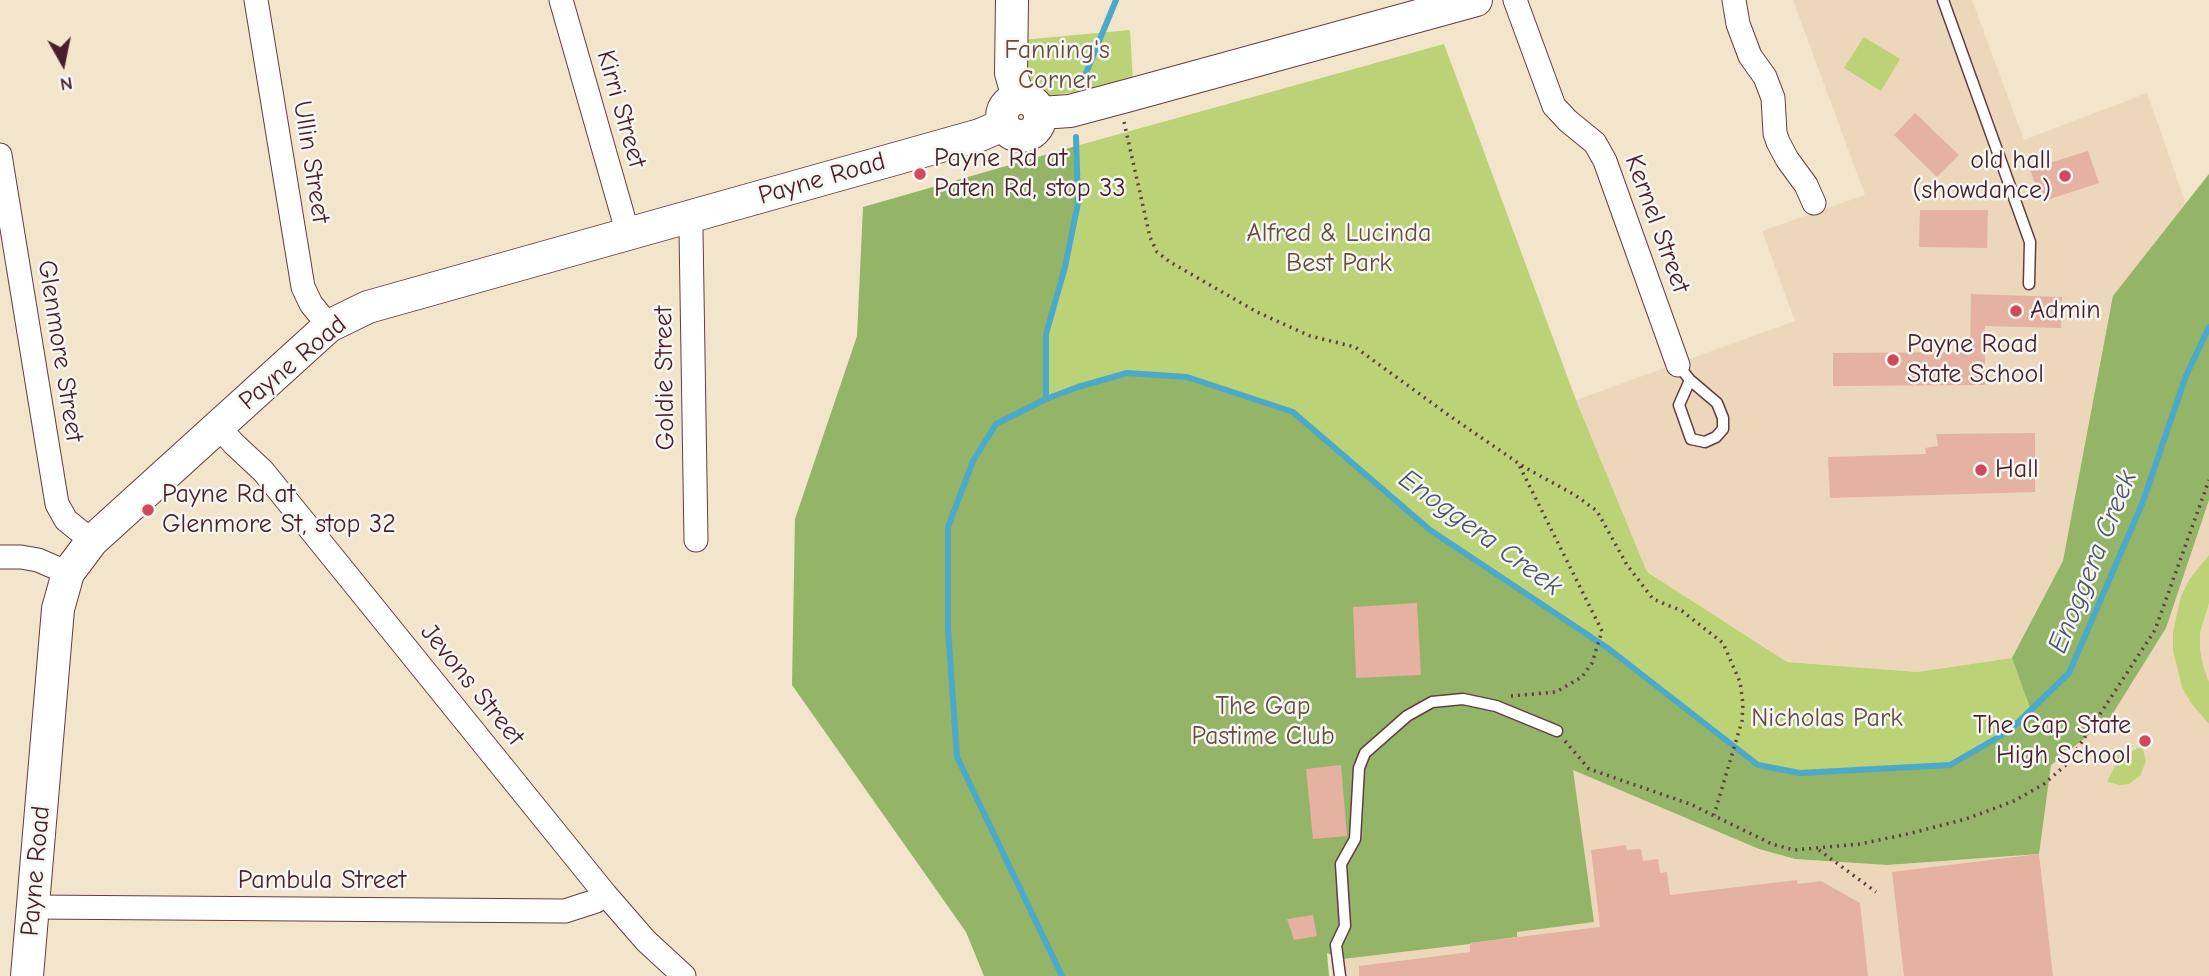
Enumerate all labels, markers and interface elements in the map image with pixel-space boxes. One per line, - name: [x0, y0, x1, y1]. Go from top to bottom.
- north arrow: [28, 28, 98, 98]
- park label: Fanning's Corner: [1004, 35, 1110, 96]
- street label: Kirri Street: [589, 47, 653, 171]
- text: N: [58, 72, 74, 96]
- street label: Ullin Street: [286, 99, 336, 225]
- place label: Payne Rd at Paten Rd, stop 33: [934, 143, 1126, 204]
- place label: old hall (showdance): [1912, 145, 2051, 206]
- street label: Payne Road: [755, 146, 889, 212]
- street label: Kernel Street: [1618, 151, 1696, 297]
- marker: Payne Rd at Paten Rd, stop 33: [912, 166, 928, 182]
- marker: old hall (showdance): [2057, 168, 2073, 184]
- park label: Alfred & Lucinda Best Park: [1247, 218, 1431, 280]
- street label: Glenmore Street: [30, 258, 90, 444]
- place label: Admin: [2030, 295, 2101, 327]
- marker: Admin: [2008, 303, 2024, 319]
- street label: Goldie Street: [648, 305, 682, 451]
- street label: Payne Road: [233, 309, 353, 417]
- place label: Payne Road State School: [1907, 329, 2044, 390]
- marker: Payne Road State School: [1885, 352, 1901, 368]
- place label: Hall: [1995, 454, 2039, 486]
- water label: Enoggera Creek: [1392, 462, 1568, 604]
- marker: Hall: [1973, 462, 1989, 478]
- water label: Enoggera Creek: [2041, 466, 2145, 658]
- place label: Payne Rd at Glenmore St, stop 32: [162, 479, 396, 540]
- marker: Payne Rd at Glenmore St, stop 32: [140, 502, 156, 518]
- street label: Jevons Street: [413, 618, 531, 752]
- park label: The Gap Pastime Club: [1191, 691, 1335, 752]
- park label: Nicholas Park: [1751, 703, 1903, 735]
- place label: The Gap State High School: [1973, 710, 2131, 772]
- marker: The Gap State High School: [2137, 733, 2153, 749]
- street label: Payne Road: [15, 805, 57, 937]
- street label: Pambula Street: [238, 865, 406, 897]

